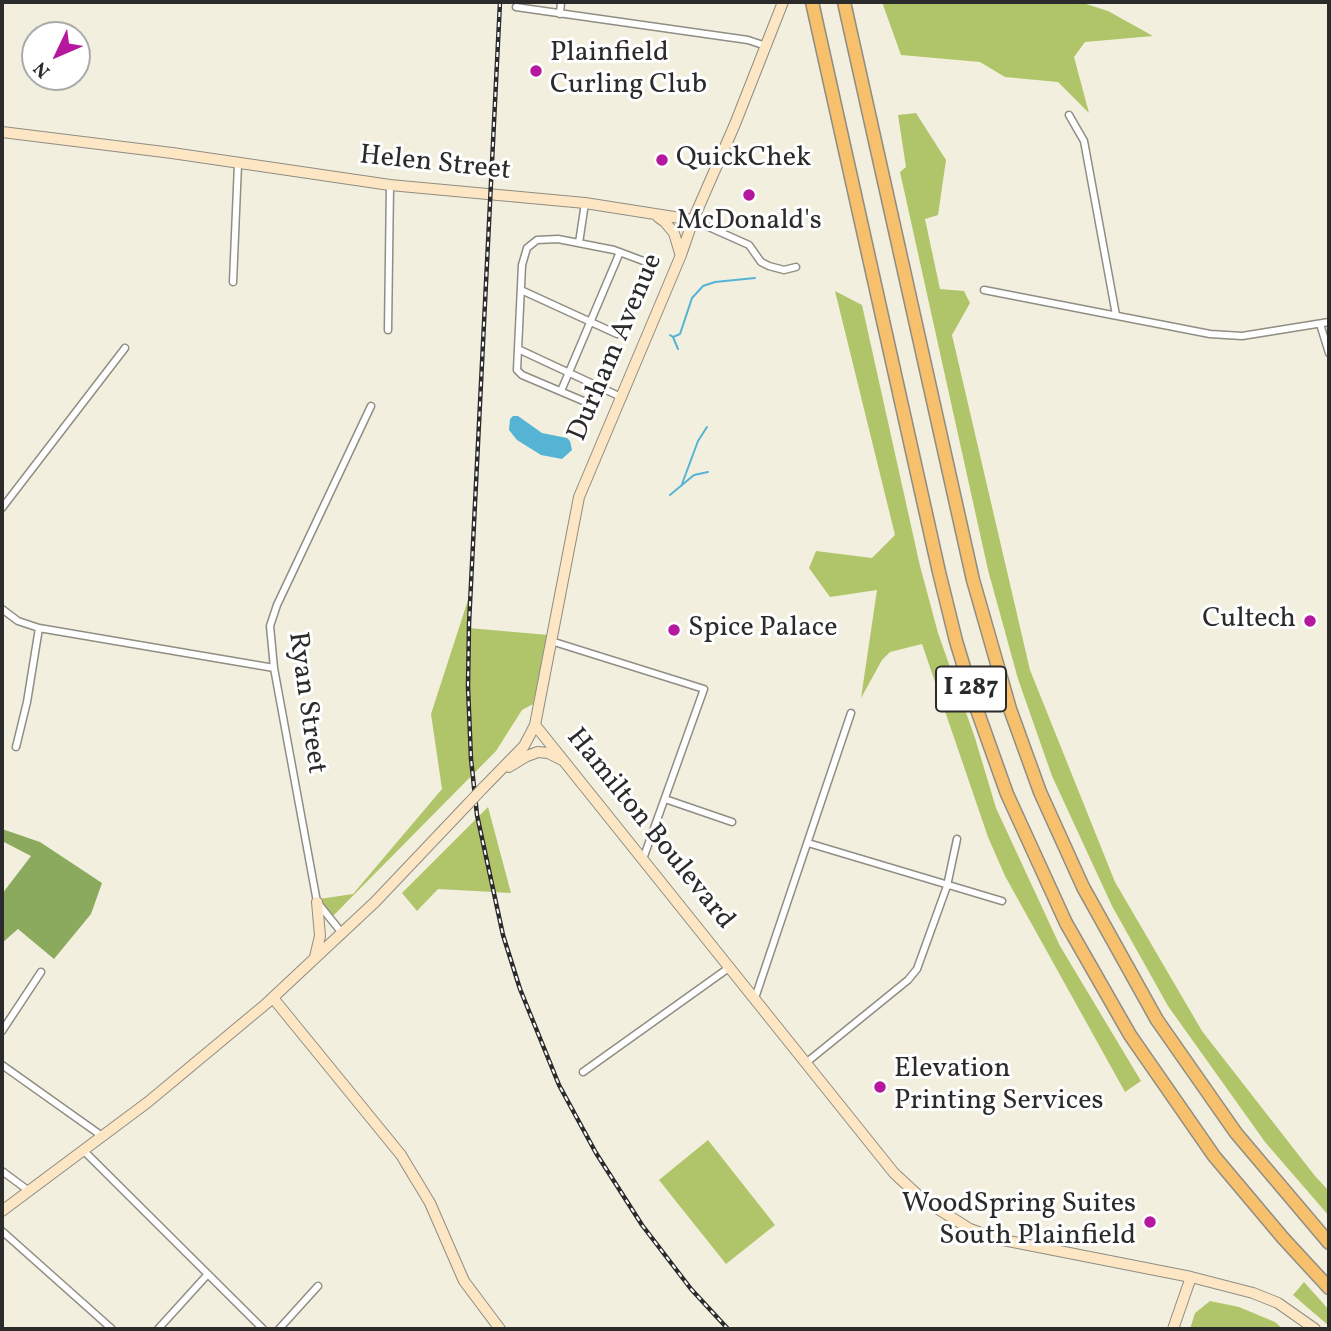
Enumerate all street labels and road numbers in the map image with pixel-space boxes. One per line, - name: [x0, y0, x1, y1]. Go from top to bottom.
- street label: Helen Street: [358, 140, 512, 190]
- street label: Durham Avenue: [562, 249, 672, 447]
- street label: Ryan Street: [278, 630, 332, 776]
- road number: I 287: [936, 666, 1006, 712]
- street label: Hamilton Boulevard: [558, 723, 740, 937]

